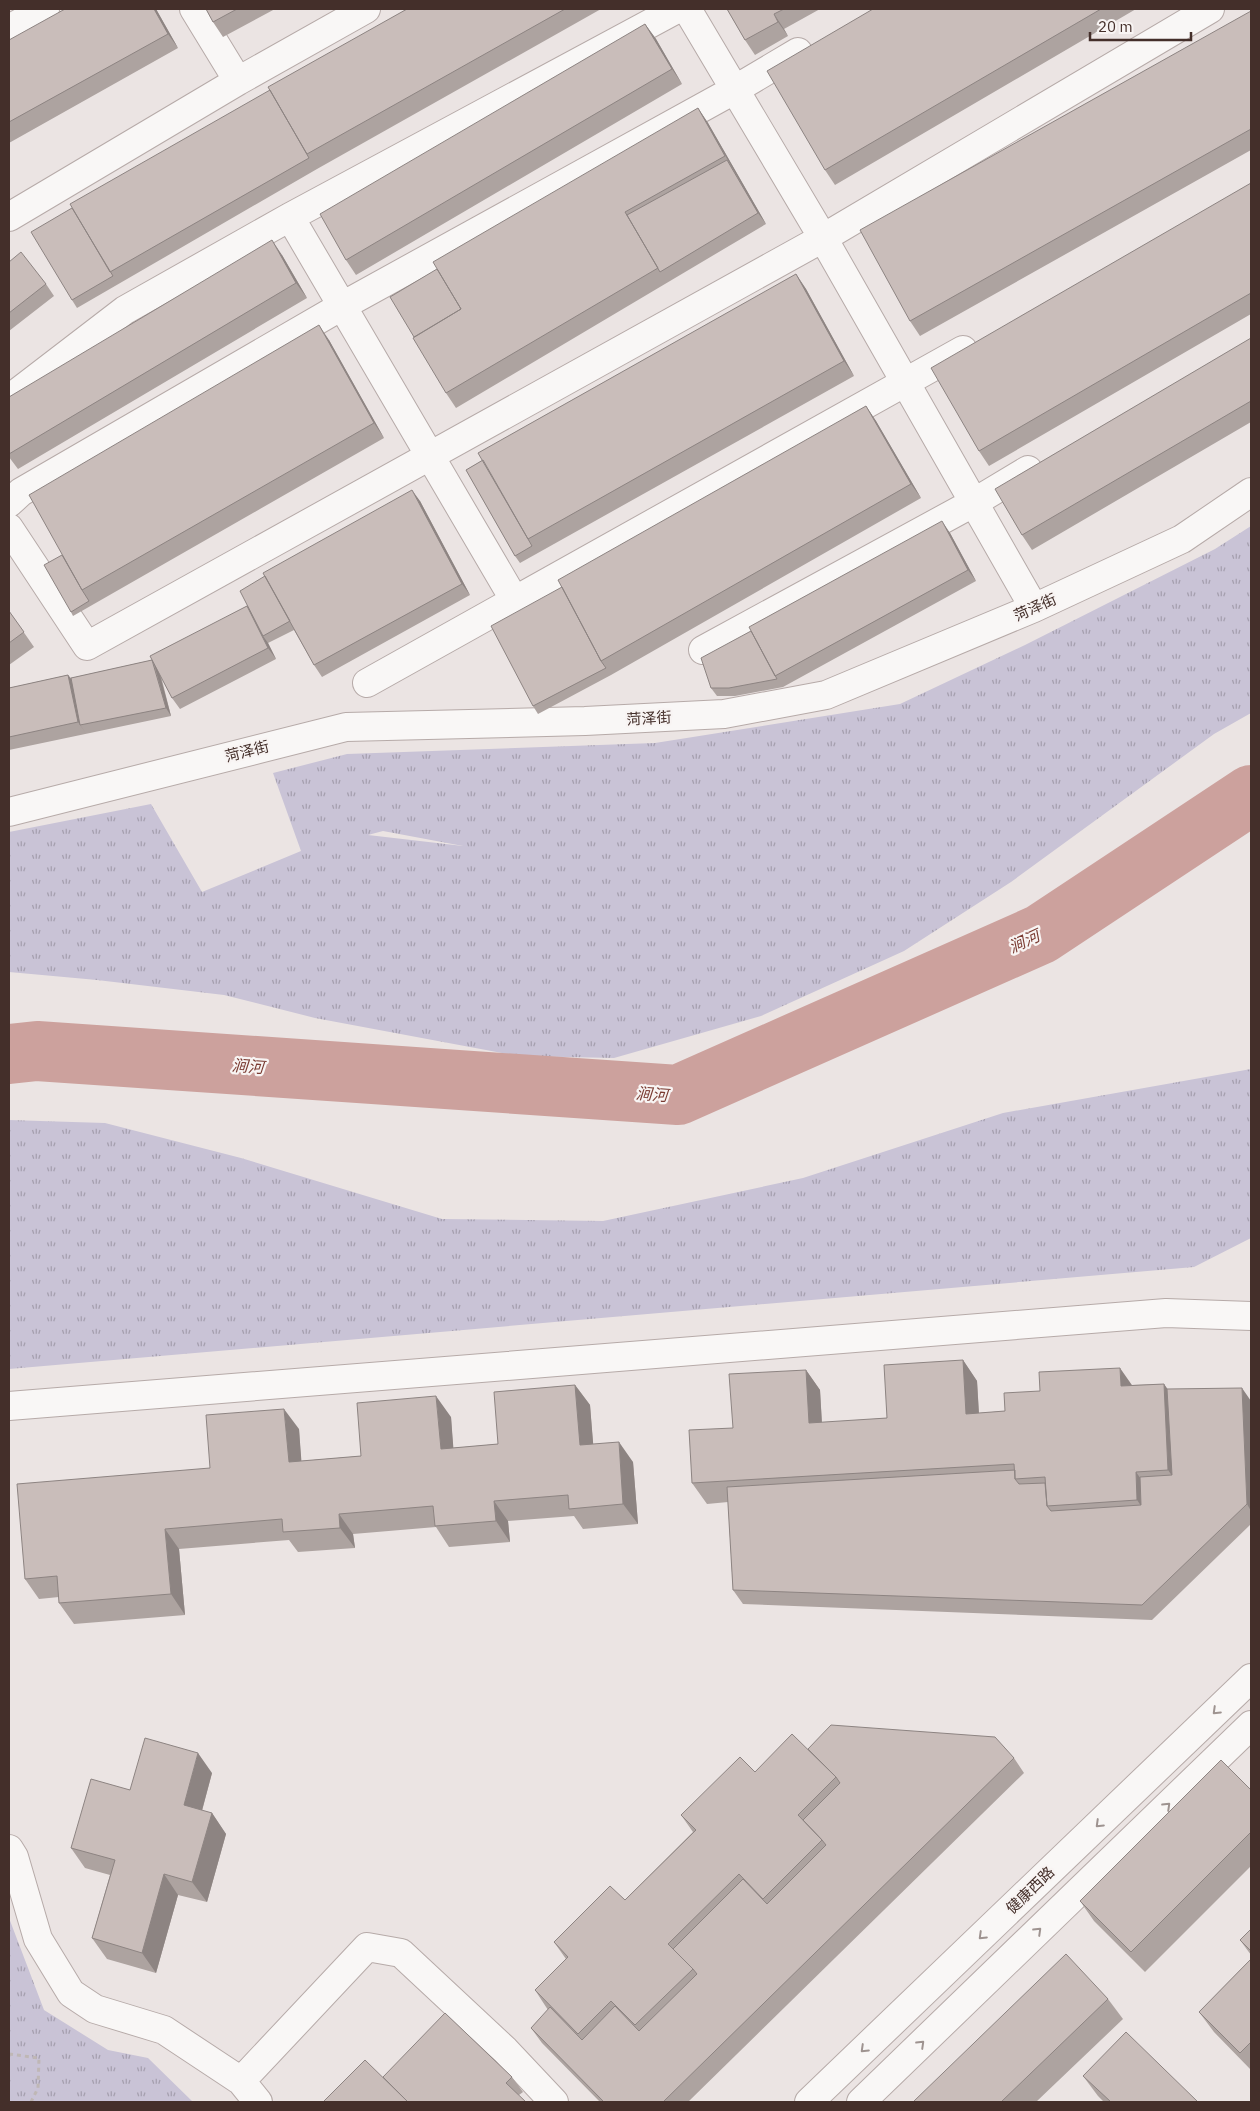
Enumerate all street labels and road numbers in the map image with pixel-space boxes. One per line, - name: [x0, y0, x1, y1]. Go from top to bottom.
- street label: 菏泽街: [1011, 589, 1059, 625]
- street label: 菏泽街: [626, 707, 672, 729]
- street label: 菏泽街: [223, 736, 271, 766]
- street label: 健康西路: [1002, 1862, 1058, 1918]

